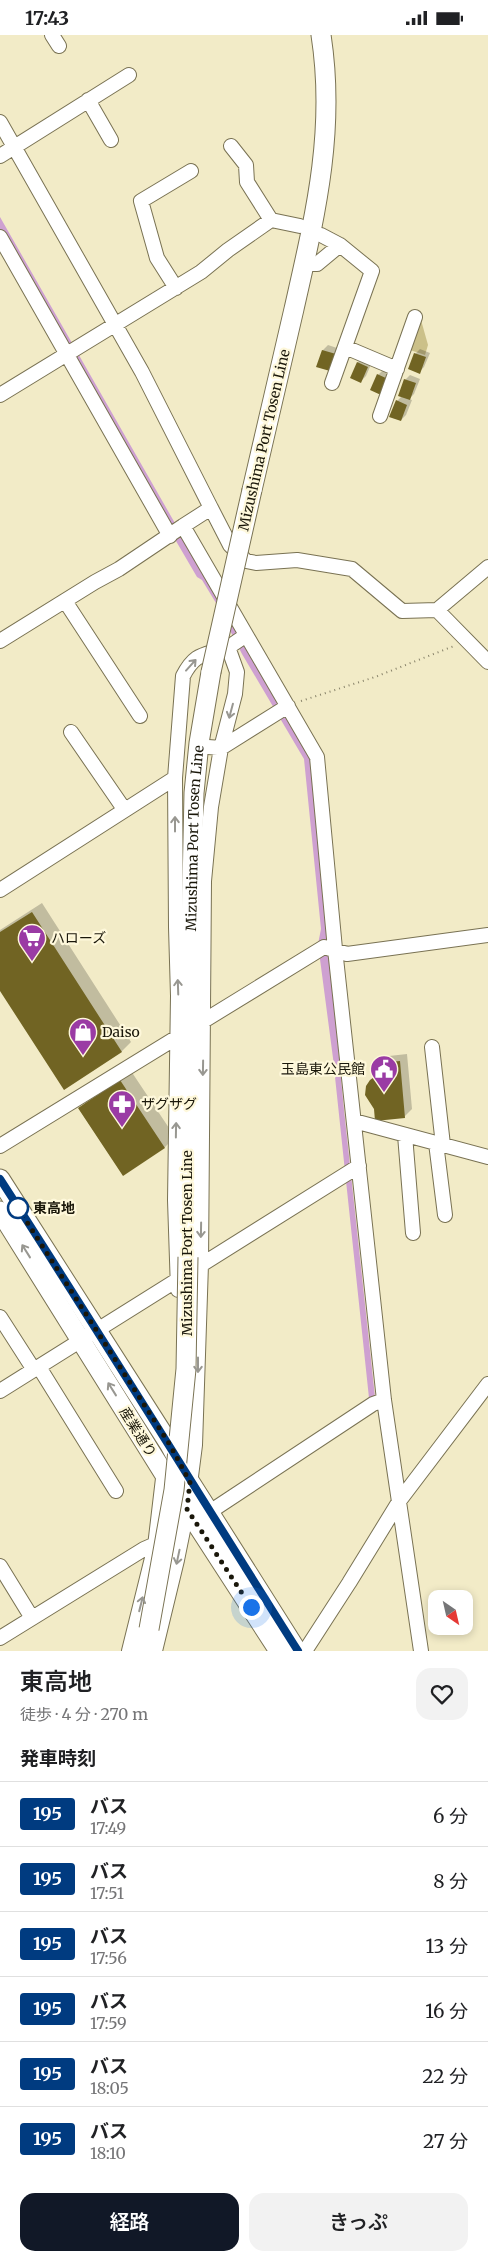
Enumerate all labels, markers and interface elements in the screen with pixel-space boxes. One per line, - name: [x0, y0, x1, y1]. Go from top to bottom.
- text: 17:43: [25, 6, 69, 30]
- street label: Mizushima Port Tosen Line: [234, 347, 294, 533]
- one-way arrow: [185, 659, 197, 672]
- one-way arrow: [226, 702, 235, 718]
- street label: Mizushima Port Tosen Line: [182, 744, 208, 931]
- one-way arrow: [170, 817, 180, 833]
- supermarket icon: ハローズ: [17, 923, 47, 962]
- place label: ハローズ: [51, 929, 106, 947]
- one-way arrow: [173, 979, 183, 995]
- shop icon: Daiso: [68, 1017, 98, 1056]
- place label: Daiso: [102, 1023, 140, 1041]
- public building icon: 玉島東公民館: [369, 1054, 399, 1093]
- one-way arrow: [198, 1059, 208, 1075]
- place label: 玉島東公民館: [281, 1060, 365, 1078]
- pharmacy icon: ザグザグ: [107, 1089, 137, 1128]
- place label: ザグザグ: [141, 1095, 197, 1113]
- one-way arrow: [171, 1122, 181, 1138]
- street label: Mizushima Port Tosen Line: [178, 1150, 196, 1336]
- marker: 東高地: [7, 1197, 29, 1219]
- place label: 東高地: [33, 1199, 75, 1217]
- one-way arrow: [196, 1222, 206, 1238]
- one-way arrow: [20, 1244, 31, 1258]
- one-way arrow: [193, 1357, 203, 1373]
- one-way arrow: [106, 1382, 116, 1396]
- street label: 産業通り: [116, 1403, 160, 1461]
- one-way arrow: [172, 1549, 182, 1565]
- north arrow: [428, 1590, 472, 1635]
- map controls: [428, 1590, 473, 1635]
- your location: [239, 1595, 264, 1620]
- one-way arrow: [137, 1596, 146, 1612]
- text: 東高地: [20, 1666, 92, 1697]
- button: heart: [416, 1668, 468, 1720]
- text: 徒歩 · 4 分 · 270 m: [20, 1704, 148, 1724]
- text: 発車時刻: [20, 1746, 96, 1770]
- text: バス: [90, 1794, 128, 1818]
- text: 195: [33, 1802, 62, 1825]
- text: 6 分: [433, 1804, 468, 1828]
- text: 17:49: [90, 1818, 126, 1838]
- text: バス: [90, 1859, 128, 1883]
- text: 195: [33, 1867, 62, 1890]
- text: 8 分: [433, 1869, 468, 1893]
- text: 17:51: [90, 1883, 124, 1903]
- text: バス: [90, 1924, 128, 1948]
- text: 195: [33, 1932, 62, 1955]
- text: 13 分: [426, 1934, 468, 1958]
- text: 17:56: [90, 1948, 127, 1968]
- text: バス: [90, 1989, 128, 2013]
- text: 195: [33, 1997, 62, 2020]
- text: 16 分: [425, 1999, 468, 2023]
- text: 17:59: [90, 2013, 127, 2033]
- text: バス: [90, 2054, 128, 2078]
- text: 195: [33, 2062, 62, 2085]
- text: 22 分: [422, 2064, 468, 2088]
- text: 18:05: [90, 2078, 129, 2098]
- text: バス: [90, 2119, 128, 2143]
- text: 195: [33, 2127, 62, 2150]
- text: 27 分: [423, 2129, 468, 2153]
- text: 18:10: [90, 2143, 126, 2163]
- button: 経路: [20, 2193, 239, 2251]
- button: きっぷ: [249, 2193, 468, 2251]

